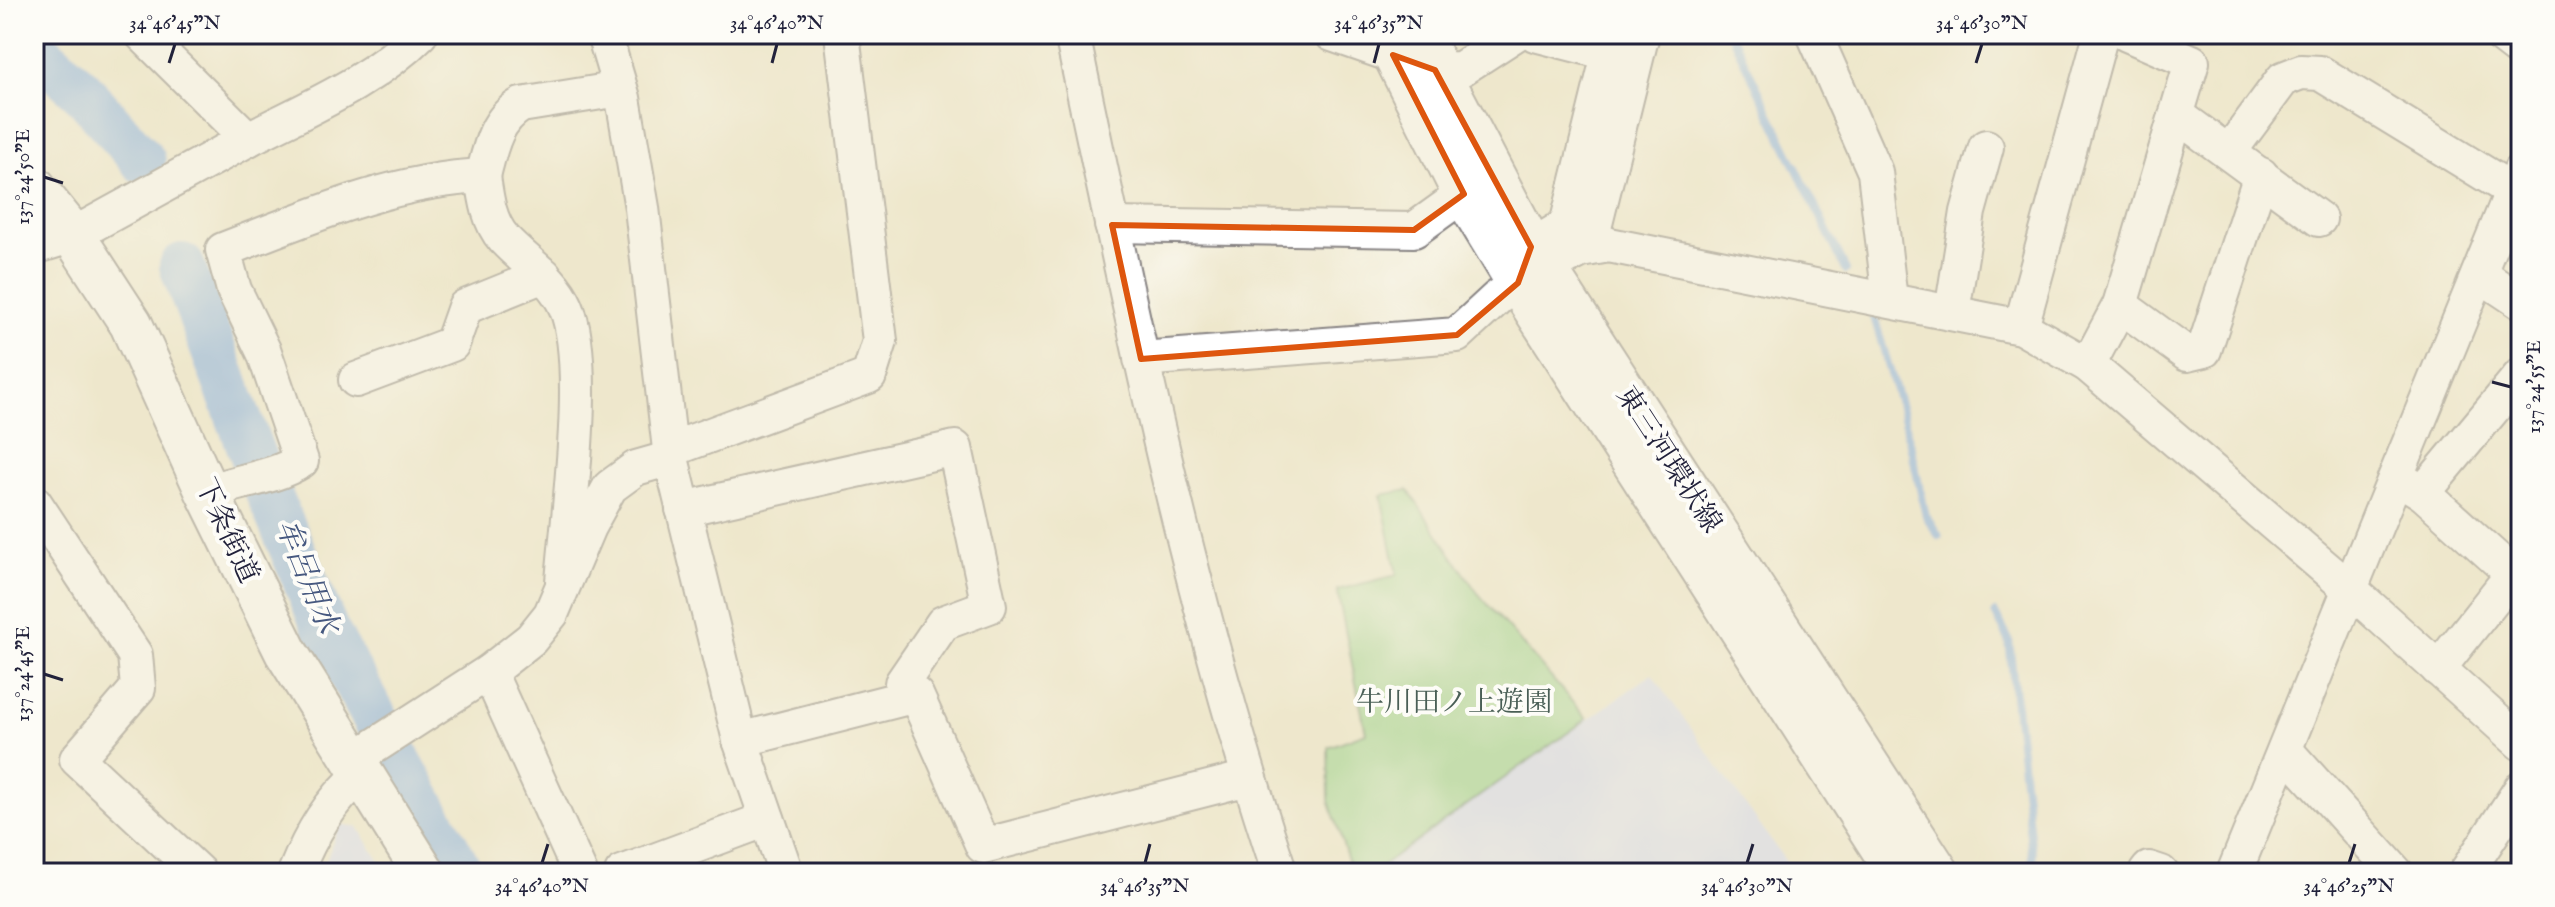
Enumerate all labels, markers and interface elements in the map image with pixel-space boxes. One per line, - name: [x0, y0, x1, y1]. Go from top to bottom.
- text: 34°46'45"N: [129, 11, 221, 36]
- text: 34°46'40"N: [730, 11, 824, 36]
- text: 34°46'35"N: [1334, 11, 1424, 36]
- text: 34°46'30"N: [1936, 11, 2028, 36]
- text: 137°24'50"E: [11, 129, 36, 225]
- text: 137°24'55"E: [2522, 340, 2547, 434]
- street label: 東三河環状線: [1608, 380, 1728, 540]
- street label: 下条街道: [186, 473, 266, 589]
- water label: 牟呂用水: [266, 514, 347, 643]
- text: 137°24'45"E: [11, 626, 36, 722]
- park label: 牛川田ノ上遊園: [1356, 686, 1552, 721]
- text: 34°46'40"N: [495, 874, 589, 899]
- text: 34°46'35"N: [1100, 874, 1190, 899]
- text: 34°46'30"N: [1701, 874, 1793, 899]
- text: 34°46'25"N: [2303, 874, 2395, 899]

